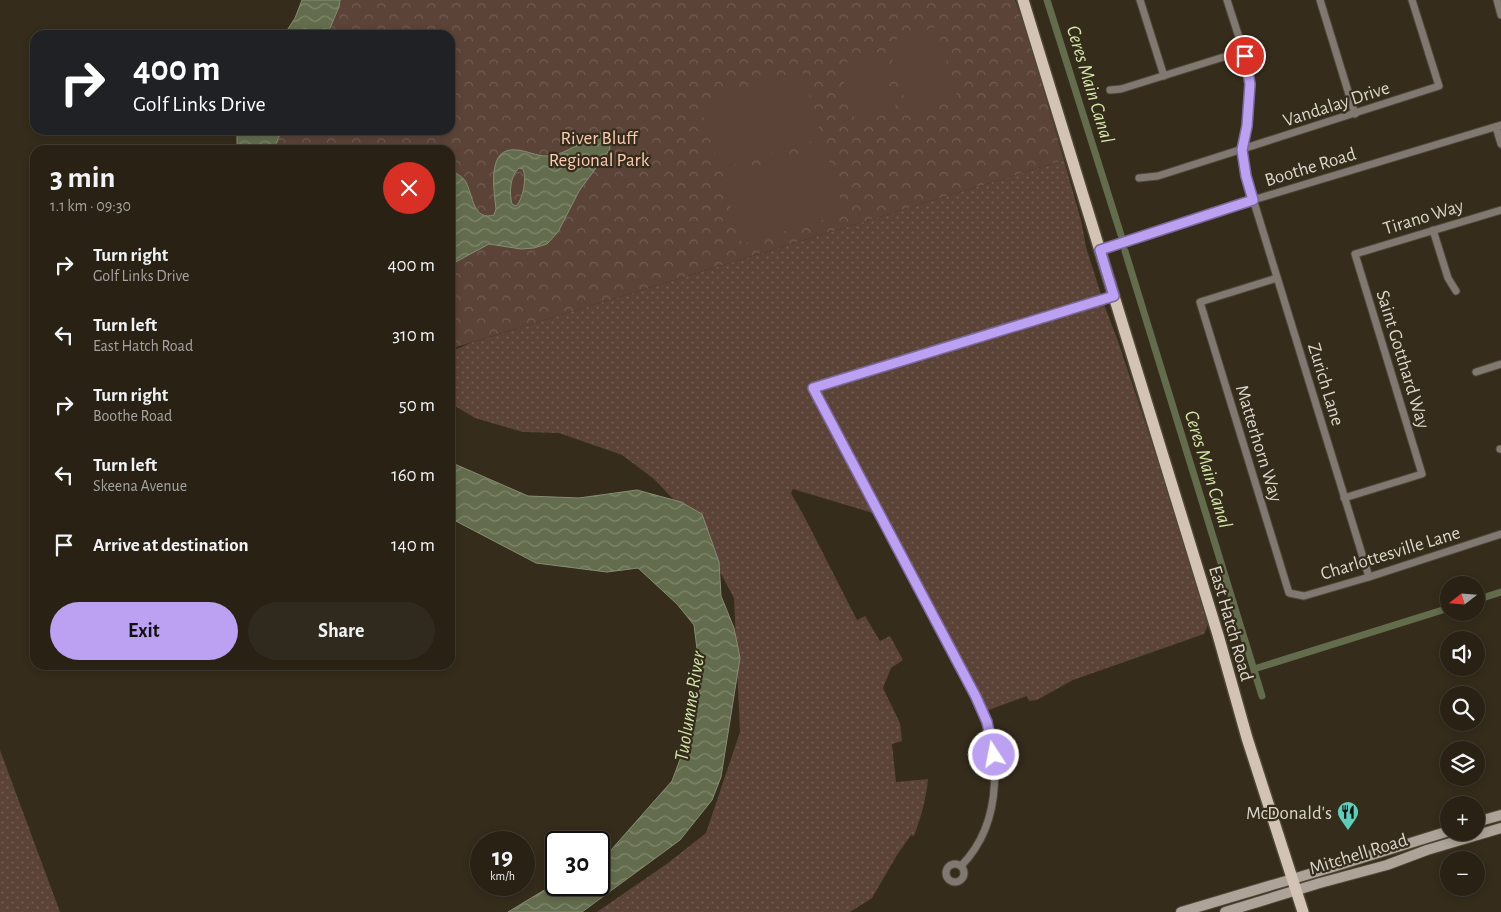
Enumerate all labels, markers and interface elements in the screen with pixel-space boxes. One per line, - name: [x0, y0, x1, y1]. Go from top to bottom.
- water label: Ceres Main Canal: [1063, 23, 1117, 146]
- pin: [1224, 35, 1266, 77]
- icon: arrive: [1231, 42, 1259, 70]
- icon: right: [50, 50, 115, 115]
- text: 400 m: [133, 52, 221, 87]
- street label: Vandalay Drive: [1281, 78, 1392, 131]
- text: Golf Links Drive: [133, 93, 266, 115]
- park label: River Bluff Regional Park: [549, 129, 650, 170]
- street label: Boothe Road: [1263, 145, 1358, 190]
- button: close: [383, 162, 435, 214]
- text: 3 min: [50, 163, 115, 193]
- street label: Tirano Way: [1381, 196, 1466, 239]
- text: 1.1 km · 09:30: [50, 198, 131, 214]
- text: Turn right: [93, 246, 168, 265]
- icon: right: [50, 251, 78, 279]
- text: 400 m: [387, 256, 435, 275]
- text: Golf Links Drive: [93, 268, 190, 284]
- street label: Saint Gotthard Way: [1372, 288, 1433, 431]
- text: Turn left: [93, 316, 157, 335]
- icon: left: [50, 321, 78, 349]
- text: 310 m: [392, 326, 435, 345]
- text: East Hatch Road: [93, 338, 193, 354]
- street label: Zurich Lane: [1304, 341, 1347, 428]
- street label: Matterhorn Way: [1232, 383, 1285, 504]
- text: Turn right: [93, 386, 168, 405]
- icon: right: [50, 391, 78, 419]
- text: 50 m: [399, 396, 435, 415]
- text: Boothe Road: [93, 408, 172, 424]
- water label: Ceres Main Canal: [1181, 408, 1235, 531]
- text: Turn left: [93, 456, 157, 475]
- icon: left: [50, 461, 78, 489]
- text: 160 m: [391, 466, 435, 485]
- text: Skeena Avenue: [93, 478, 187, 494]
- street label: Charlottesville Lane: [1318, 523, 1463, 584]
- icon: arrive: [50, 531, 78, 559]
- text: Arrive at destination: [93, 536, 249, 555]
- text: 140 m: [391, 536, 435, 555]
- street label: East Hatch Road: [1205, 564, 1256, 683]
- north arrow: [1440, 576, 1485, 621]
- map controls: [1440, 576, 1485, 896]
- button: Exit: [50, 602, 238, 660]
- button: Share: [248, 602, 435, 660]
- button: sound: [1440, 631, 1485, 676]
- water label: Tuolumne River: [671, 649, 709, 763]
- button: search: [1440, 686, 1485, 731]
- position arrow: [967, 728, 1019, 780]
- button: layers: [1440, 741, 1485, 786]
- button: +: [1440, 796, 1485, 841]
- restaurant icon: McDonald's: [1336, 800, 1360, 831]
- place label: McDonald's: [1246, 804, 1332, 823]
- street label: Mitchell Road: [1307, 830, 1410, 878]
- speed limit sign: 30: [545, 831, 610, 896]
- text: 19: [492, 845, 513, 870]
- button: −: [1440, 851, 1485, 896]
- text: km/h: [490, 870, 515, 882]

